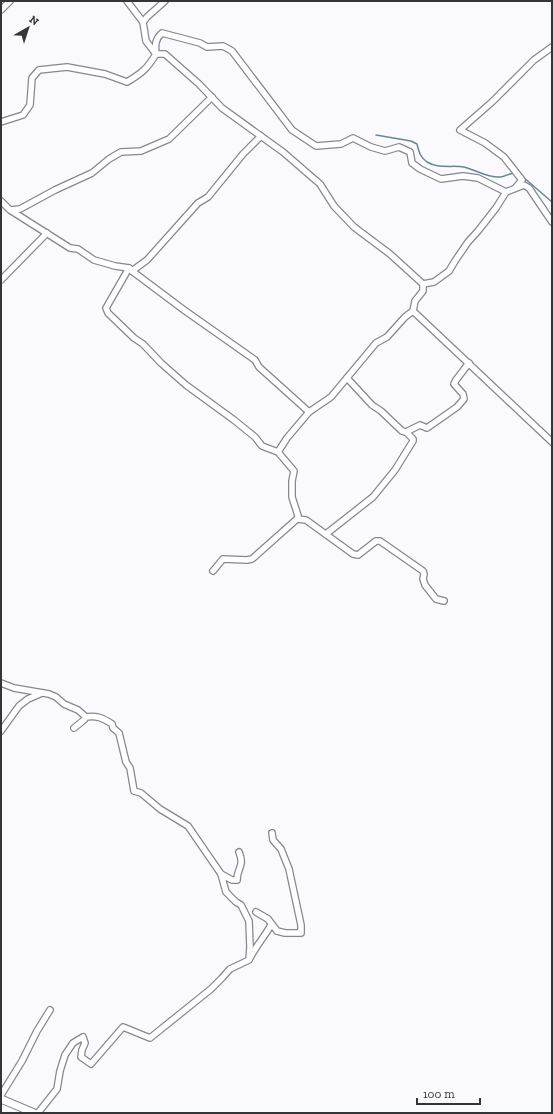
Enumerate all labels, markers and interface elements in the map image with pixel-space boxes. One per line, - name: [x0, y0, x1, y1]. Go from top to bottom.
- north arrow: [8, 8, 48, 48]
- text: N: [27, 13, 42, 29]
- scale bar: [417, 1080, 480, 1106]
- text: 100 m: [423, 1087, 455, 1101]

